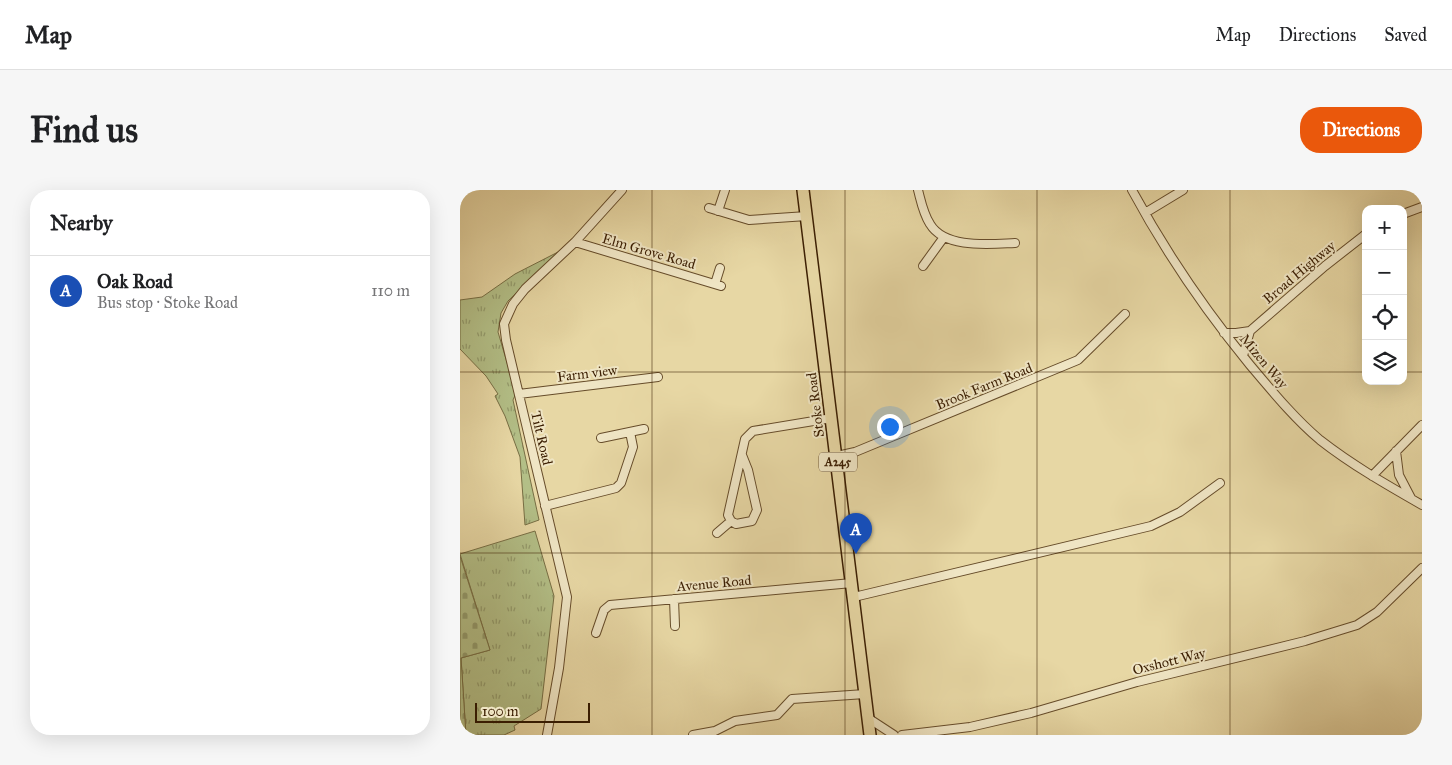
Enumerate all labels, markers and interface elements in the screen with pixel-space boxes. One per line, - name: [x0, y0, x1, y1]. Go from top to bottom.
- text: Map: [25, 20, 72, 50]
- text: Map: [1215, 24, 1251, 46]
- text: Directions: [1279, 24, 1356, 46]
- text: Saved: [1384, 24, 1427, 46]
- button: Directions: [1300, 107, 1422, 153]
- text: Find us: [30, 109, 138, 152]
- map controls: [1362, 205, 1407, 385]
- button: +: [1362, 205, 1407, 250]
- text: Nearby: [50, 210, 113, 236]
- street label: Elm Grove Road: [600, 230, 697, 273]
- street label: Broad Highway: [1260, 237, 1339, 308]
- button: −: [1362, 250, 1407, 295]
- text: Oak Road: [97, 270, 173, 293]
- text: A: [61, 281, 71, 300]
- text: 110 m: [371, 281, 410, 300]
- text: Bus stop · Stoke Road: [97, 293, 238, 312]
- button: locate: [1362, 295, 1407, 340]
- street label: Mizen Way: [1236, 331, 1292, 392]
- button: layers: [1362, 340, 1407, 385]
- street label: Brook Farm Road: [933, 359, 1035, 414]
- street label: Farm view: [556, 361, 619, 386]
- street label: Stoke Road: [803, 372, 828, 438]
- street label: Tilt Road: [527, 409, 556, 467]
- your location: [877, 414, 903, 440]
- road number: A245: [819, 452, 857, 472]
- pin: A: [840, 513, 872, 554]
- street label: Avenue Road: [675, 572, 752, 595]
- street label: Oxshott Way: [1131, 644, 1208, 679]
- scale bar: [475, 700, 590, 723]
- text: 100 m: [482, 703, 519, 720]

